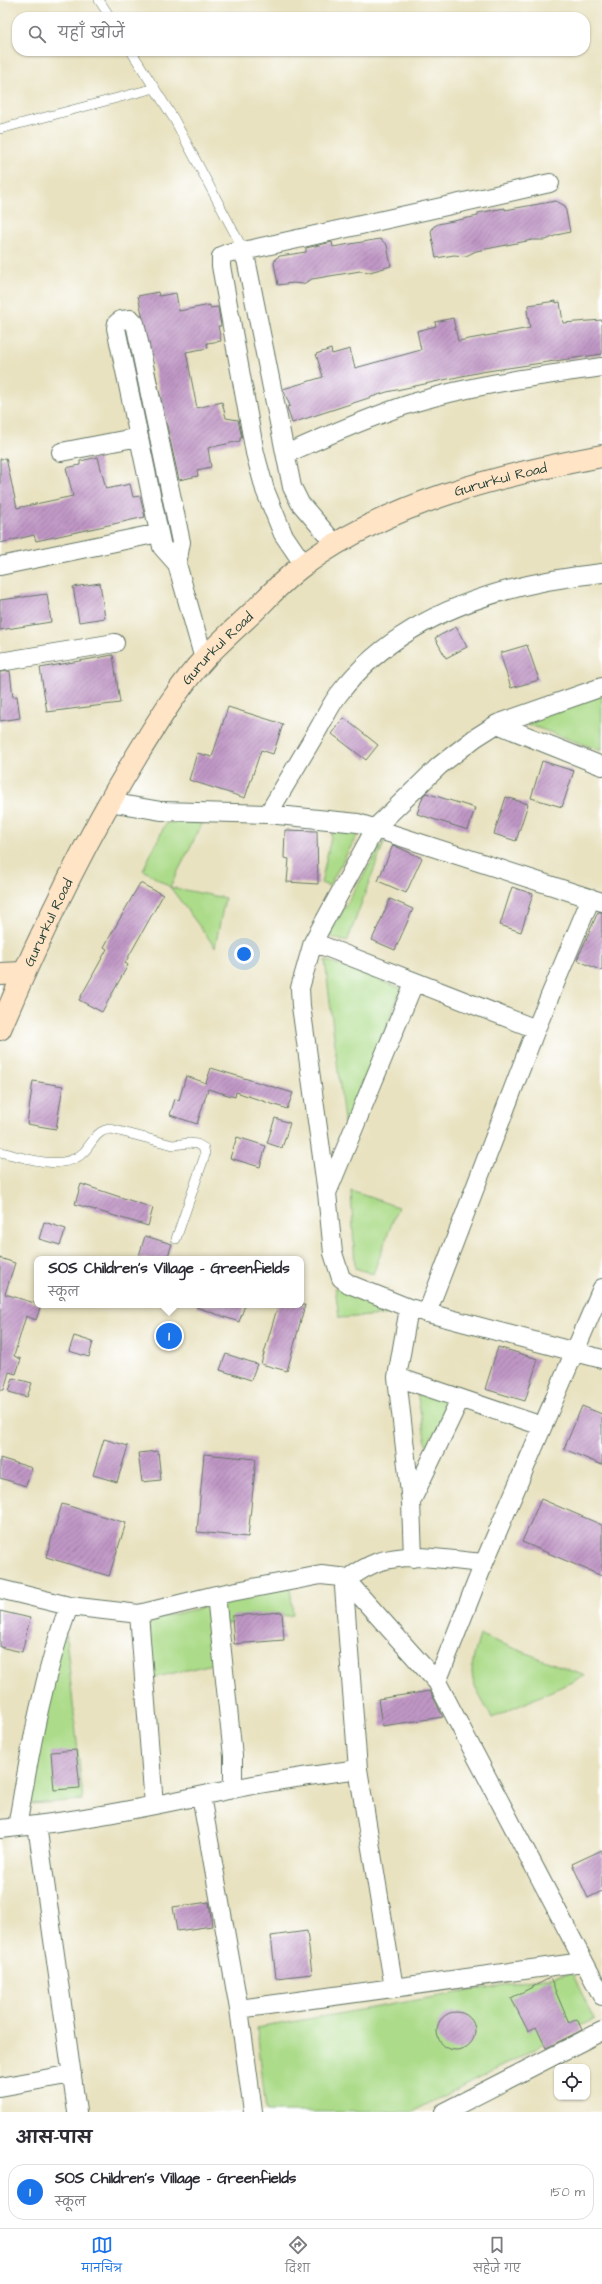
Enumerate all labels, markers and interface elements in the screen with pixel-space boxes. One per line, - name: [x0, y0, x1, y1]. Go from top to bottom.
- search box: [12, 12, 590, 56]
- icon: search: [26, 23, 48, 45]
- text: यहाँ खोजें: [58, 23, 125, 44]
- street label: Gururkul Road: [452, 458, 549, 502]
- street label: Gururkul Road: [178, 608, 258, 689]
- street label: Gururkul Road: [19, 875, 78, 970]
- your location: [234, 944, 254, 964]
- popup: [34, 1256, 304, 1308]
- text: SOS Children's Village - Greenfields: [48, 1258, 290, 1279]
- text: स्कूल: [48, 1283, 79, 1301]
- pin: 1: [156, 1321, 182, 1351]
- map controls: [554, 2064, 590, 2100]
- button: locate: [554, 2064, 590, 2100]
- text: आस-पास: [16, 2126, 92, 2150]
- text: SOS Children's Village - Greenfields: [55, 2168, 296, 2189]
- text: 1: [29, 2183, 31, 2201]
- text: 150 m: [551, 2183, 585, 2201]
- text: स्कूल: [55, 2193, 86, 2211]
- tab: मानचित्र: [82, 2234, 122, 2280]
- tab: दिशा: [285, 2234, 310, 2280]
- tab: सहेजे गए: [473, 2234, 520, 2280]

